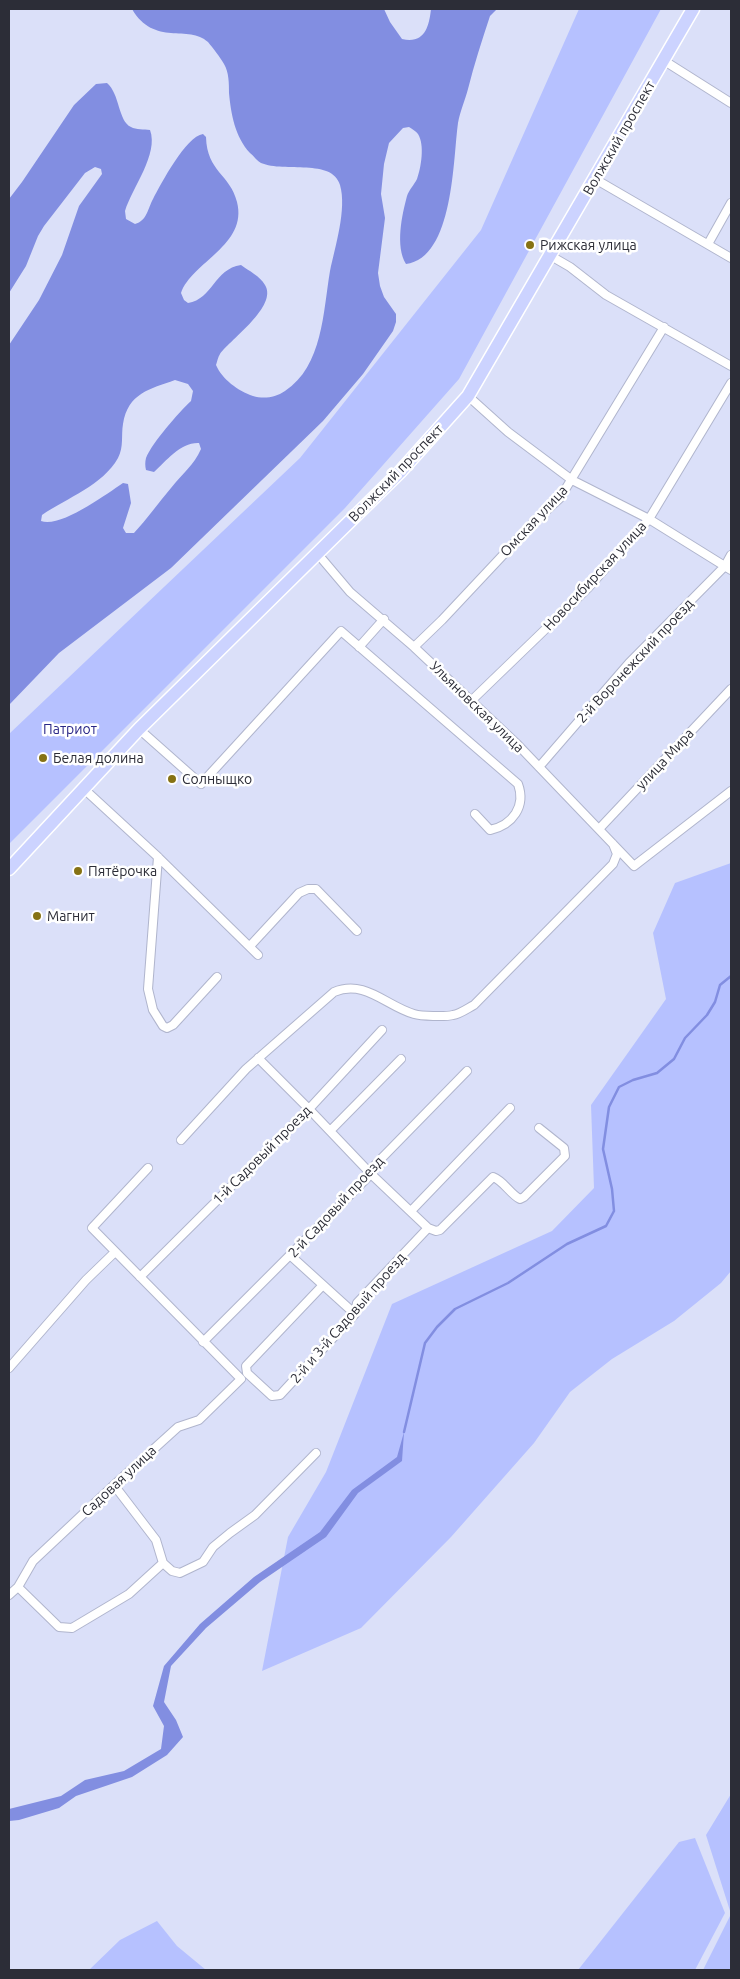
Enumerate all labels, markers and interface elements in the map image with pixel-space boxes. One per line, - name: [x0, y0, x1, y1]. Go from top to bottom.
- street label: Волжский проспект: [579, 78, 659, 198]
- place label: Рижская улица: [540, 237, 637, 253]
- marker: Рижская улица: [524, 239, 536, 251]
- street label: Волжский проспект: [345, 421, 447, 525]
- street label: Омская улица: [497, 482, 571, 560]
- street label: Новосибирская улица: [540, 518, 650, 634]
- street label: 2-й Воронежский проезд: [573, 595, 697, 727]
- street label: Ульяновская улица: [427, 658, 527, 756]
- park label: Патриот: [43, 721, 97, 737]
- street label: улица Мира: [632, 725, 698, 793]
- place label: Белая долина: [53, 750, 144, 766]
- marker: Белая долина: [37, 752, 49, 764]
- place label: Солныщко: [182, 771, 252, 787]
- marker: Солныщко: [166, 773, 178, 785]
- place label: Пятёрочка: [88, 863, 157, 879]
- marker: Пятёрочка: [72, 865, 84, 877]
- place label: Магнит: [47, 908, 95, 924]
- marker: Магнит: [31, 910, 43, 922]
- street label: 1-й Садовый проезд: [209, 1102, 315, 1208]
- street label: 2-й Садовый проезд: [285, 1153, 387, 1261]
- street label: 2-й и 3-й Садовый проезд: [287, 1249, 409, 1387]
- street label: Садовая улица: [78, 1442, 160, 1520]

